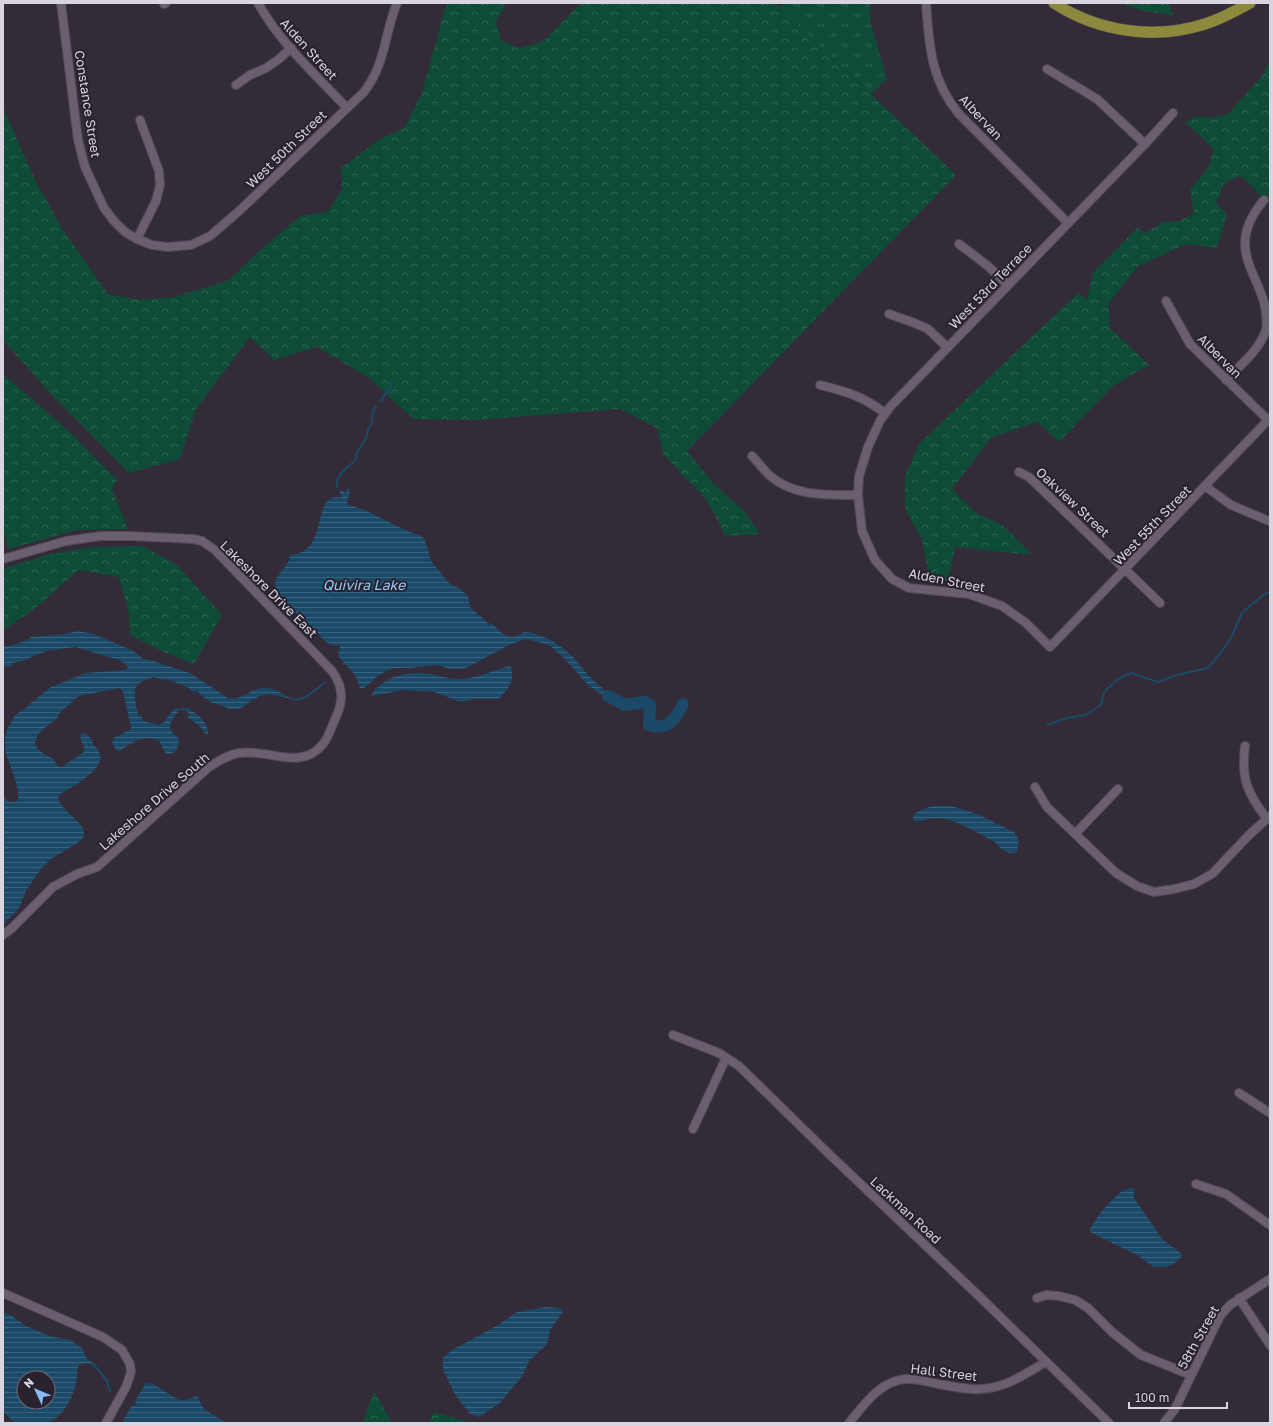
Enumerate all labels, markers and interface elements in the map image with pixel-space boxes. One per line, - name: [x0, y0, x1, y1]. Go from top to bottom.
- street label: Alden Street: [277, 15, 341, 83]
- street label: Constance Street: [72, 49, 104, 159]
- street label: Albervan: [956, 91, 1006, 143]
- street label: West 50th Street: [243, 107, 329, 191]
- street label: West 53rd Terrace: [945, 240, 1035, 332]
- street label: Albervan: [1195, 331, 1245, 381]
- street label: Oakview Street: [1033, 464, 1113, 540]
- street label: West 55th Street: [1110, 482, 1194, 568]
- street label: Lakeshore Drive East: [217, 537, 321, 641]
- street label: Alden Street: [907, 565, 987, 595]
- water label: Quivira Lake: [323, 576, 406, 593]
- street label: Lakeshore Drive South: [96, 749, 212, 853]
- street label: Lackman Road: [867, 1173, 945, 1247]
- street label: 58th Street: [1174, 1302, 1222, 1372]
- street label: Hall Street: [910, 1360, 978, 1384]
- north arrow: [16, 1370, 56, 1410]
- text: N: [21, 1375, 36, 1390]
- scale bar: [1129, 1384, 1227, 1410]
- text: 100 m: [1135, 1390, 1169, 1405]

